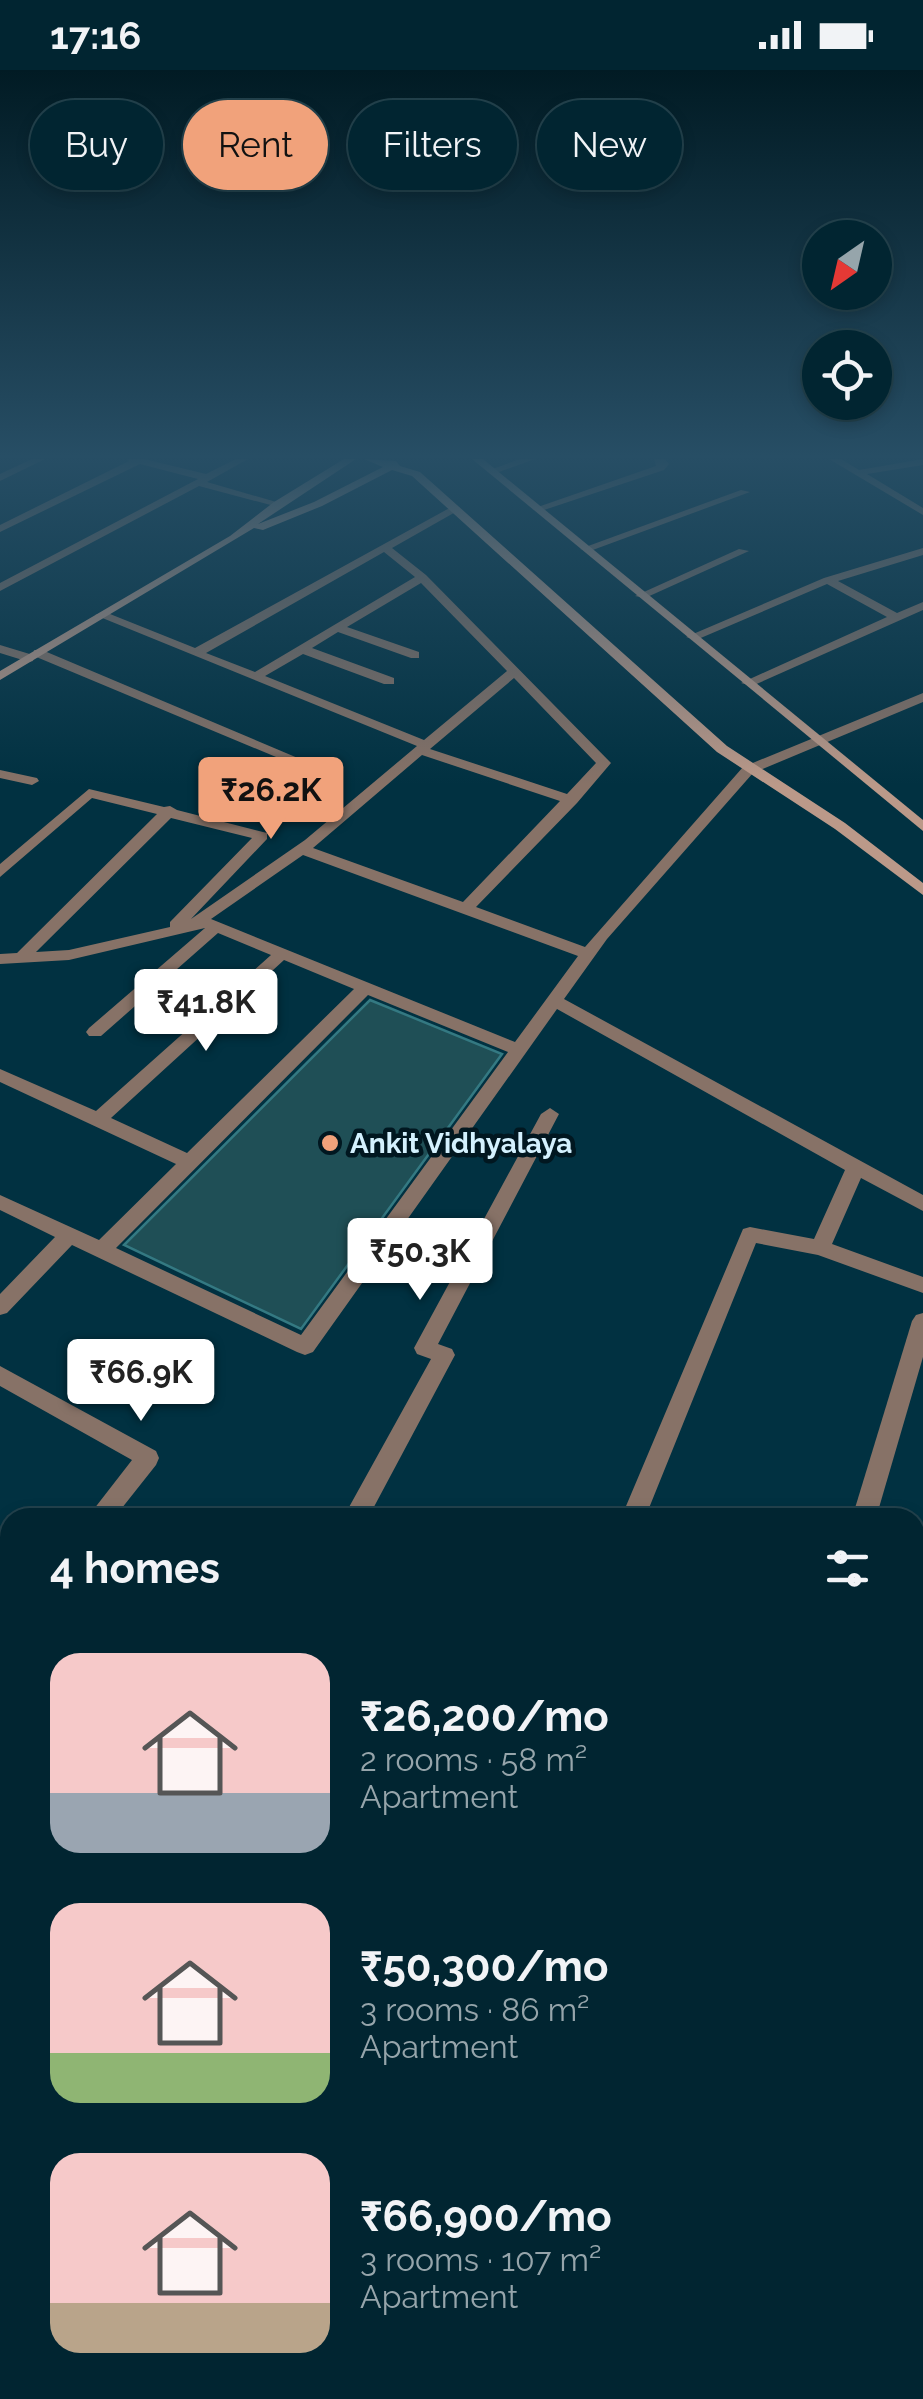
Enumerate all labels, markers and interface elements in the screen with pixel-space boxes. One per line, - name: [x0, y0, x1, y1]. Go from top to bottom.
- text: 17:16: [50, 13, 141, 58]
- chip: Buy: [30, 100, 163, 190]
- chip: Rent: [183, 100, 328, 190]
- chip: Filters: [348, 100, 517, 190]
- chip: New: [537, 100, 682, 190]
- north arrow: [802, 220, 892, 310]
- map controls: [802, 220, 892, 420]
- button: locate: [802, 330, 892, 420]
- pin: ₹26.2K: [190, 757, 352, 842]
- text: ₹26.2K: [220, 771, 322, 808]
- pin: ₹41.8K: [125, 969, 287, 1054]
- text: ₹41.8K: [156, 983, 256, 1020]
- place label: Ankit Vidhyalaya: [350, 1127, 572, 1160]
- marker: Ankit Vidhyalaya: [319, 1132, 341, 1154]
- pin: ₹50.3K: [339, 1218, 501, 1303]
- text: ₹50.3K: [370, 1232, 470, 1269]
- pin: ₹66.9K: [60, 1339, 222, 1424]
- text: ₹66.9K: [89, 1353, 193, 1390]
- icon: filters: [820, 1541, 875, 1596]
- text: 4 homes: [50, 1544, 220, 1593]
- text: ₹26,200/mo: [360, 1692, 609, 1741]
- icon: home: [130, 1693, 250, 1813]
- text: 2 rooms · 58 m²: [360, 1741, 587, 1778]
- text: Apartment: [360, 1778, 518, 1815]
- text: ₹50,300/mo: [360, 1942, 608, 1991]
- icon: home: [130, 1943, 250, 2063]
- text: 3 rooms · 86 m²: [360, 1991, 590, 2028]
- text: Apartment: [360, 2028, 518, 2065]
- text: ₹66,900/mo: [360, 2192, 612, 2241]
- icon: home: [130, 2193, 250, 2313]
- text: 3 rooms · 107 m²: [360, 2241, 601, 2278]
- text: Apartment: [360, 2278, 518, 2315]

